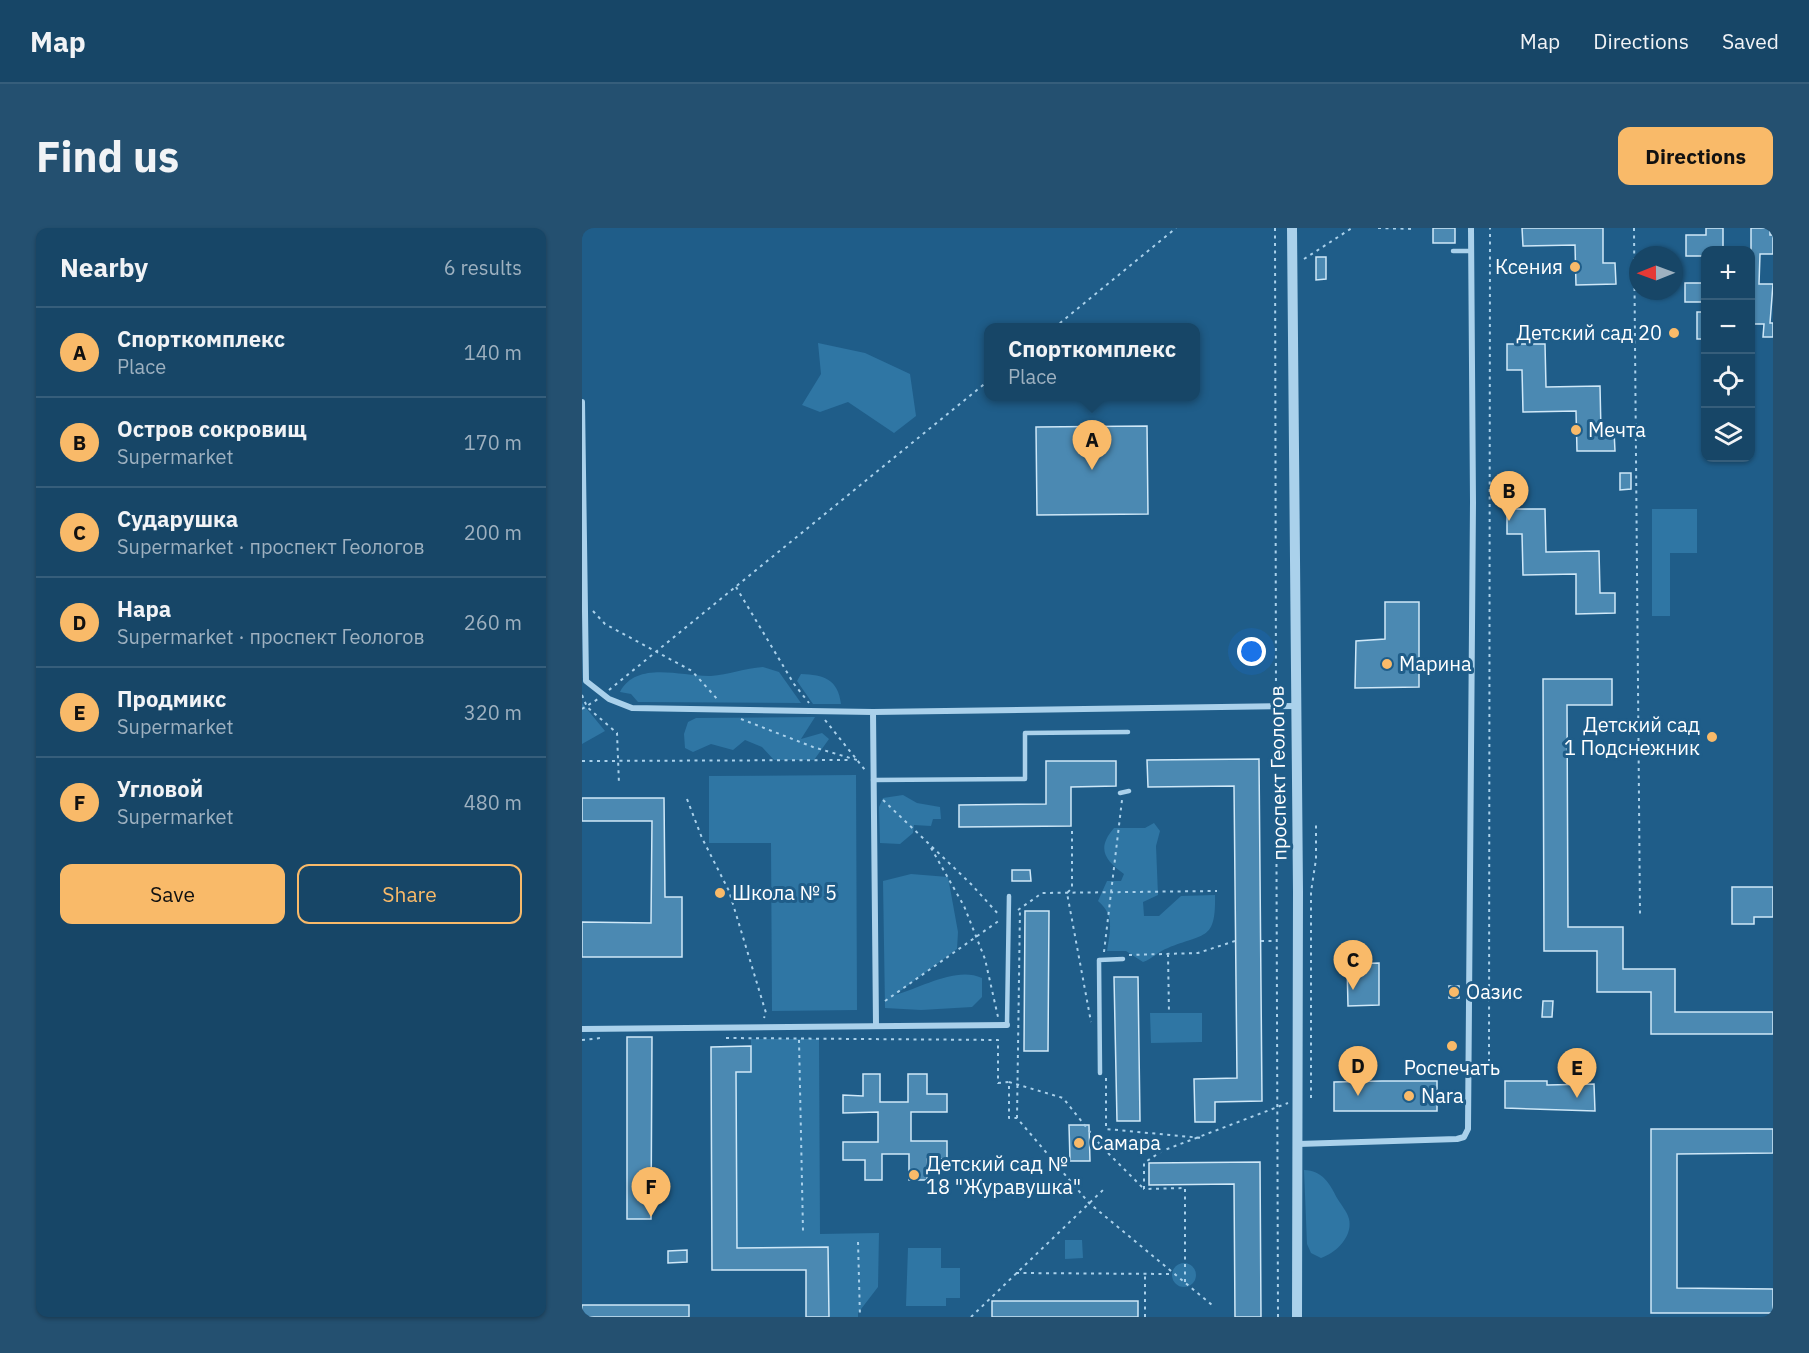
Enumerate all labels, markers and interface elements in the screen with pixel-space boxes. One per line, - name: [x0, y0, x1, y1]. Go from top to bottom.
- text: Map: [30, 23, 86, 60]
- text: Map: [1520, 27, 1560, 55]
- text: Directions: [1593, 27, 1689, 55]
- text: Saved: [1722, 27, 1779, 55]
- button: Directions: [1618, 127, 1773, 185]
- text: Find us: [36, 129, 179, 184]
- north arrow: [1629, 246, 1683, 300]
- map controls: [1701, 246, 1755, 462]
- button: +: [1701, 246, 1755, 300]
- text: Nearby: [60, 250, 148, 284]
- place label: Ксения: [1495, 253, 1563, 280]
- text: 6 results: [444, 254, 522, 281]
- marker: Ксения: [1568, 260, 1582, 274]
- button: −: [1701, 300, 1755, 354]
- place label: Детский сад 20: [1517, 319, 1662, 346]
- popup: [984, 323, 1200, 401]
- text: Спорткомплекс: [117, 324, 285, 353]
- marker: Детский сад 20: [1667, 326, 1681, 340]
- text: Спорткомплекс: [1008, 334, 1176, 363]
- text: A: [73, 339, 86, 366]
- text: 140 m: [464, 339, 522, 366]
- text: Place: [117, 353, 166, 380]
- button: locate: [1701, 354, 1755, 408]
- text: Place: [1008, 363, 1057, 390]
- button: layers: [1701, 408, 1755, 462]
- text: Остров сокровищ: [117, 414, 307, 443]
- place label: Мечта: [1588, 416, 1646, 443]
- pin: A: [1072, 420, 1112, 470]
- marker: Мечта: [1569, 423, 1583, 437]
- text: B: [73, 429, 86, 456]
- text: 170 m: [464, 429, 522, 456]
- text: Supermarket: [117, 443, 234, 470]
- pin: B: [1490, 472, 1528, 521]
- text: Сударушка: [117, 504, 238, 533]
- text: C: [73, 519, 86, 546]
- text: 200 m: [464, 519, 522, 546]
- text: Supermarket · проспект Геологов: [117, 533, 425, 560]
- text: Нара: [117, 594, 171, 623]
- text: D: [73, 609, 86, 636]
- text: 260 m: [464, 609, 522, 636]
- text: Supermarket · проспект Геологов: [117, 623, 425, 650]
- your location: [1237, 637, 1266, 666]
- place label: Марина: [1399, 650, 1472, 677]
- marker: Марина: [1380, 657, 1394, 671]
- text: Продмикс: [117, 684, 226, 713]
- street label: проспект Геологов: [1262, 685, 1293, 861]
- text: E: [73, 699, 86, 726]
- text: 320 m: [464, 699, 522, 726]
- place label: Детский сад 1 Подснежник: [1564, 711, 1700, 761]
- text: Supermarket: [117, 713, 234, 740]
- marker: Детский сад 1 Подснежник: [1705, 730, 1719, 744]
- text: Угловой: [117, 774, 203, 803]
- text: F: [74, 789, 85, 816]
- text: 480 m: [464, 789, 522, 816]
- text: Supermarket: [117, 803, 234, 830]
- button: Save: [60, 864, 285, 924]
- button: Share: [297, 864, 522, 924]
- place label: Школа № 5: [732, 879, 837, 906]
- marker: Школа № 5: [713, 886, 727, 900]
- pin: C: [1334, 940, 1372, 990]
- place label: Оазис: [1466, 978, 1523, 1005]
- marker: Оазис: [1447, 985, 1461, 999]
- marker: Роспечать: [1445, 1039, 1459, 1053]
- pin: D: [1338, 1046, 1378, 1096]
- pin: E: [1558, 1048, 1596, 1098]
- place label: Роспечать: [1404, 1054, 1500, 1081]
- place label: Nara: [1421, 1082, 1464, 1109]
- marker: Nara: [1402, 1089, 1416, 1103]
- place label: Самара: [1091, 1129, 1161, 1156]
- marker: Самара: [1072, 1136, 1086, 1150]
- place label: Детский сад № 18 "Журавушка": [926, 1150, 1081, 1200]
- pin: F: [632, 1168, 670, 1217]
- marker: Детский сад № 18 "Журавушка": [907, 1168, 921, 1182]

